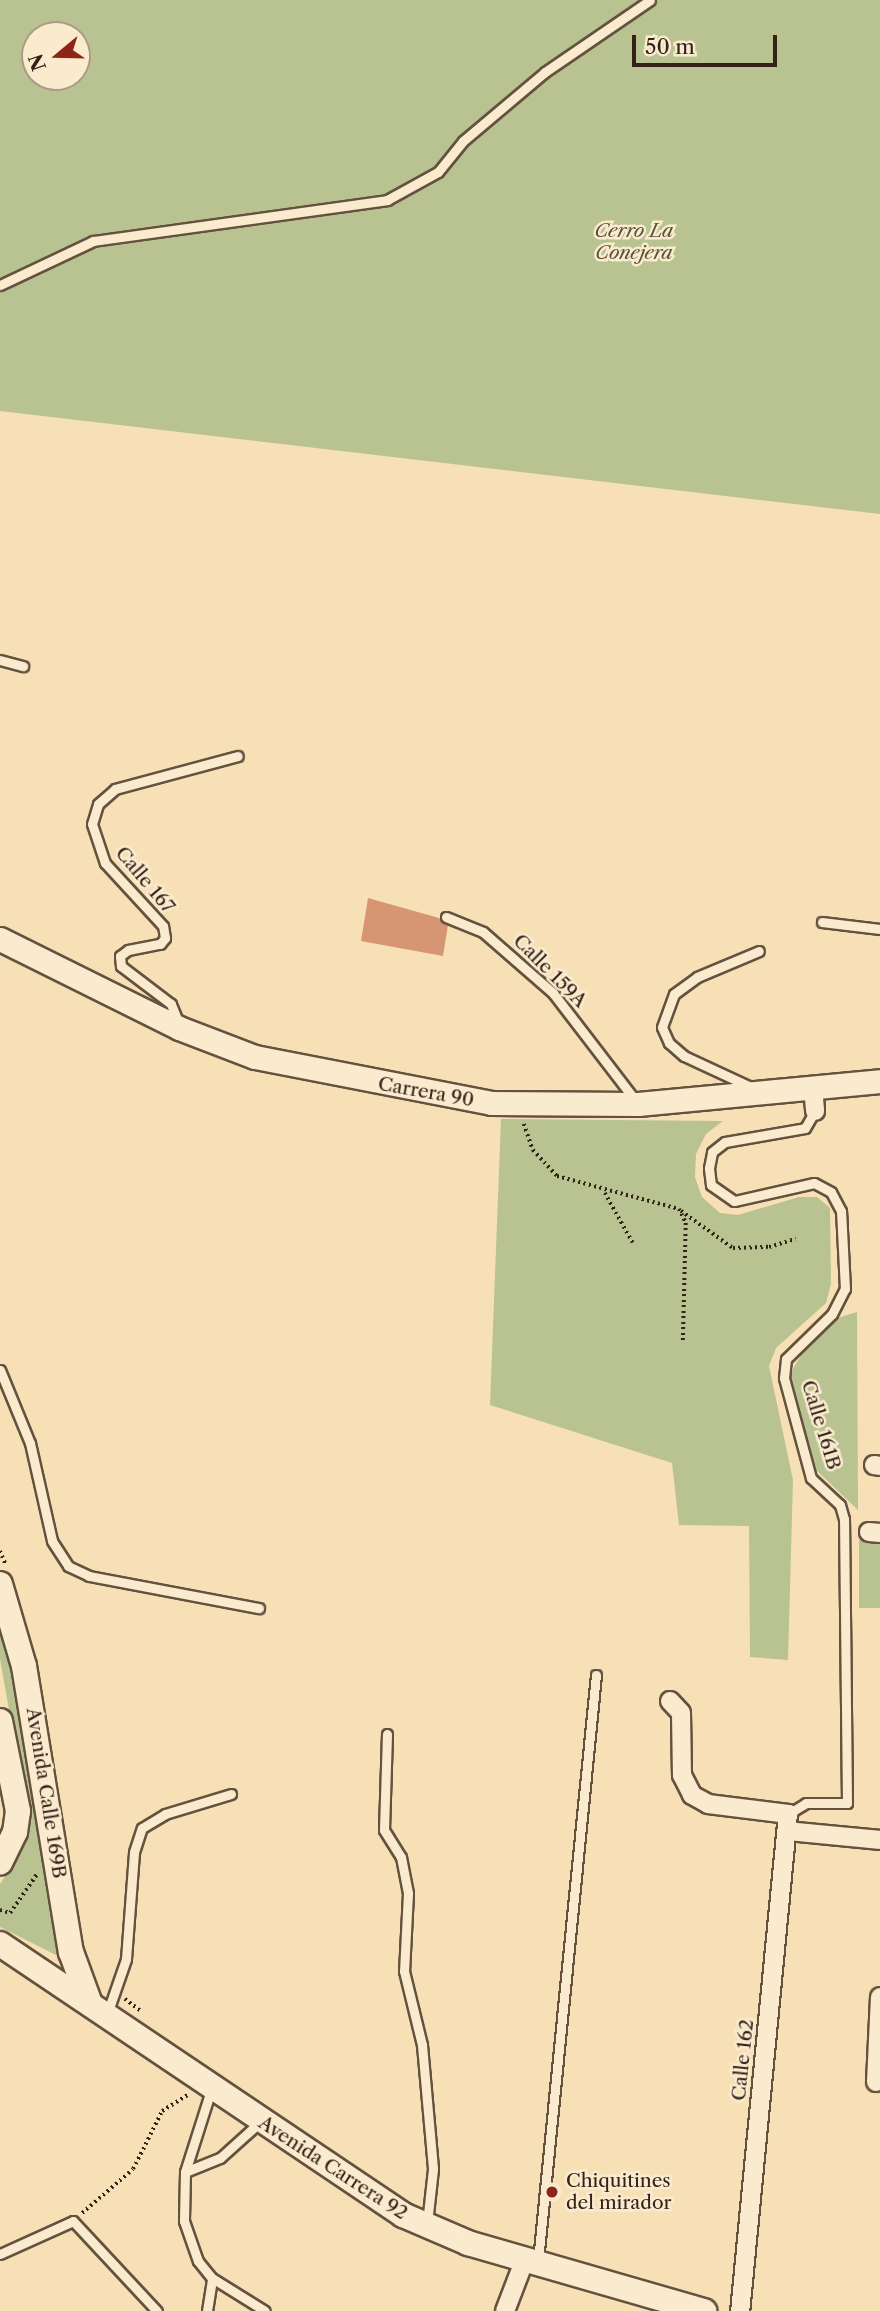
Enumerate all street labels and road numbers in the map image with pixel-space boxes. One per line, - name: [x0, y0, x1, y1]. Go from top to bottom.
- street label: Calle 167: [111, 842, 179, 918]
- street label: Calle 159A: [509, 930, 591, 1012]
- street label: Carrera 90: [376, 1072, 476, 1112]
- street label: Calle 161B: [797, 1378, 845, 1472]
- street label: Avenida Calle 169B: [21, 1706, 71, 1880]
- street label: Calle 162: [727, 2018, 759, 2102]
- street label: Avenida Carrera 92: [254, 2111, 412, 2225]

